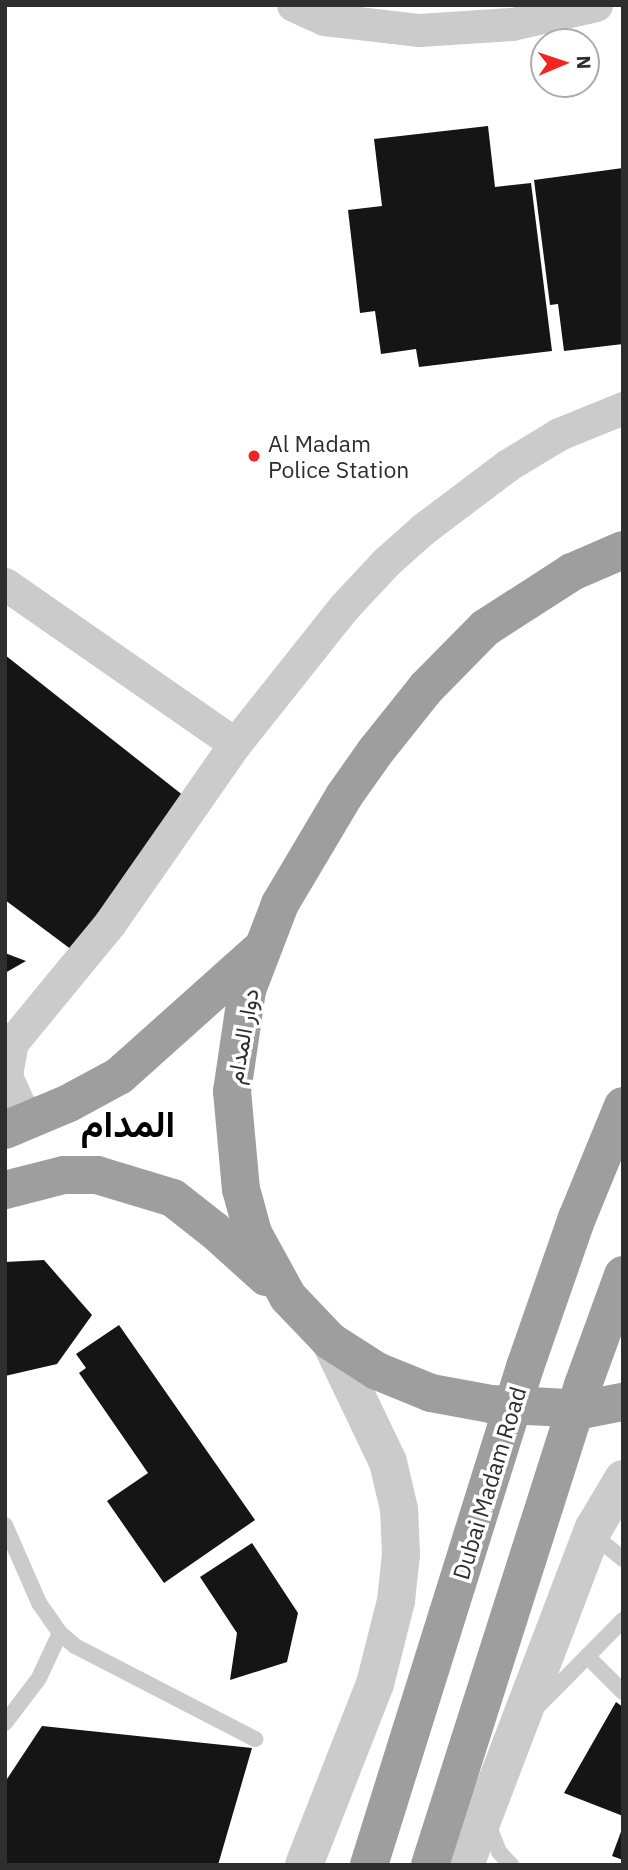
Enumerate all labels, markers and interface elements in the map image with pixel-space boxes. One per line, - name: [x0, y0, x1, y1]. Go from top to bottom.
- north arrow: [530, 28, 600, 98]
- text: N: [572, 55, 596, 70]
- place label: Al Madam Police Station: [268, 429, 409, 483]
- marker: Al Madam Police Station: [246, 448, 262, 464]
- street label: دوار المدام: [220, 986, 264, 1086]
- district label: المدام: [81, 1101, 175, 1145]
- street label: Dubai Madam Road: [447, 1383, 531, 1583]

